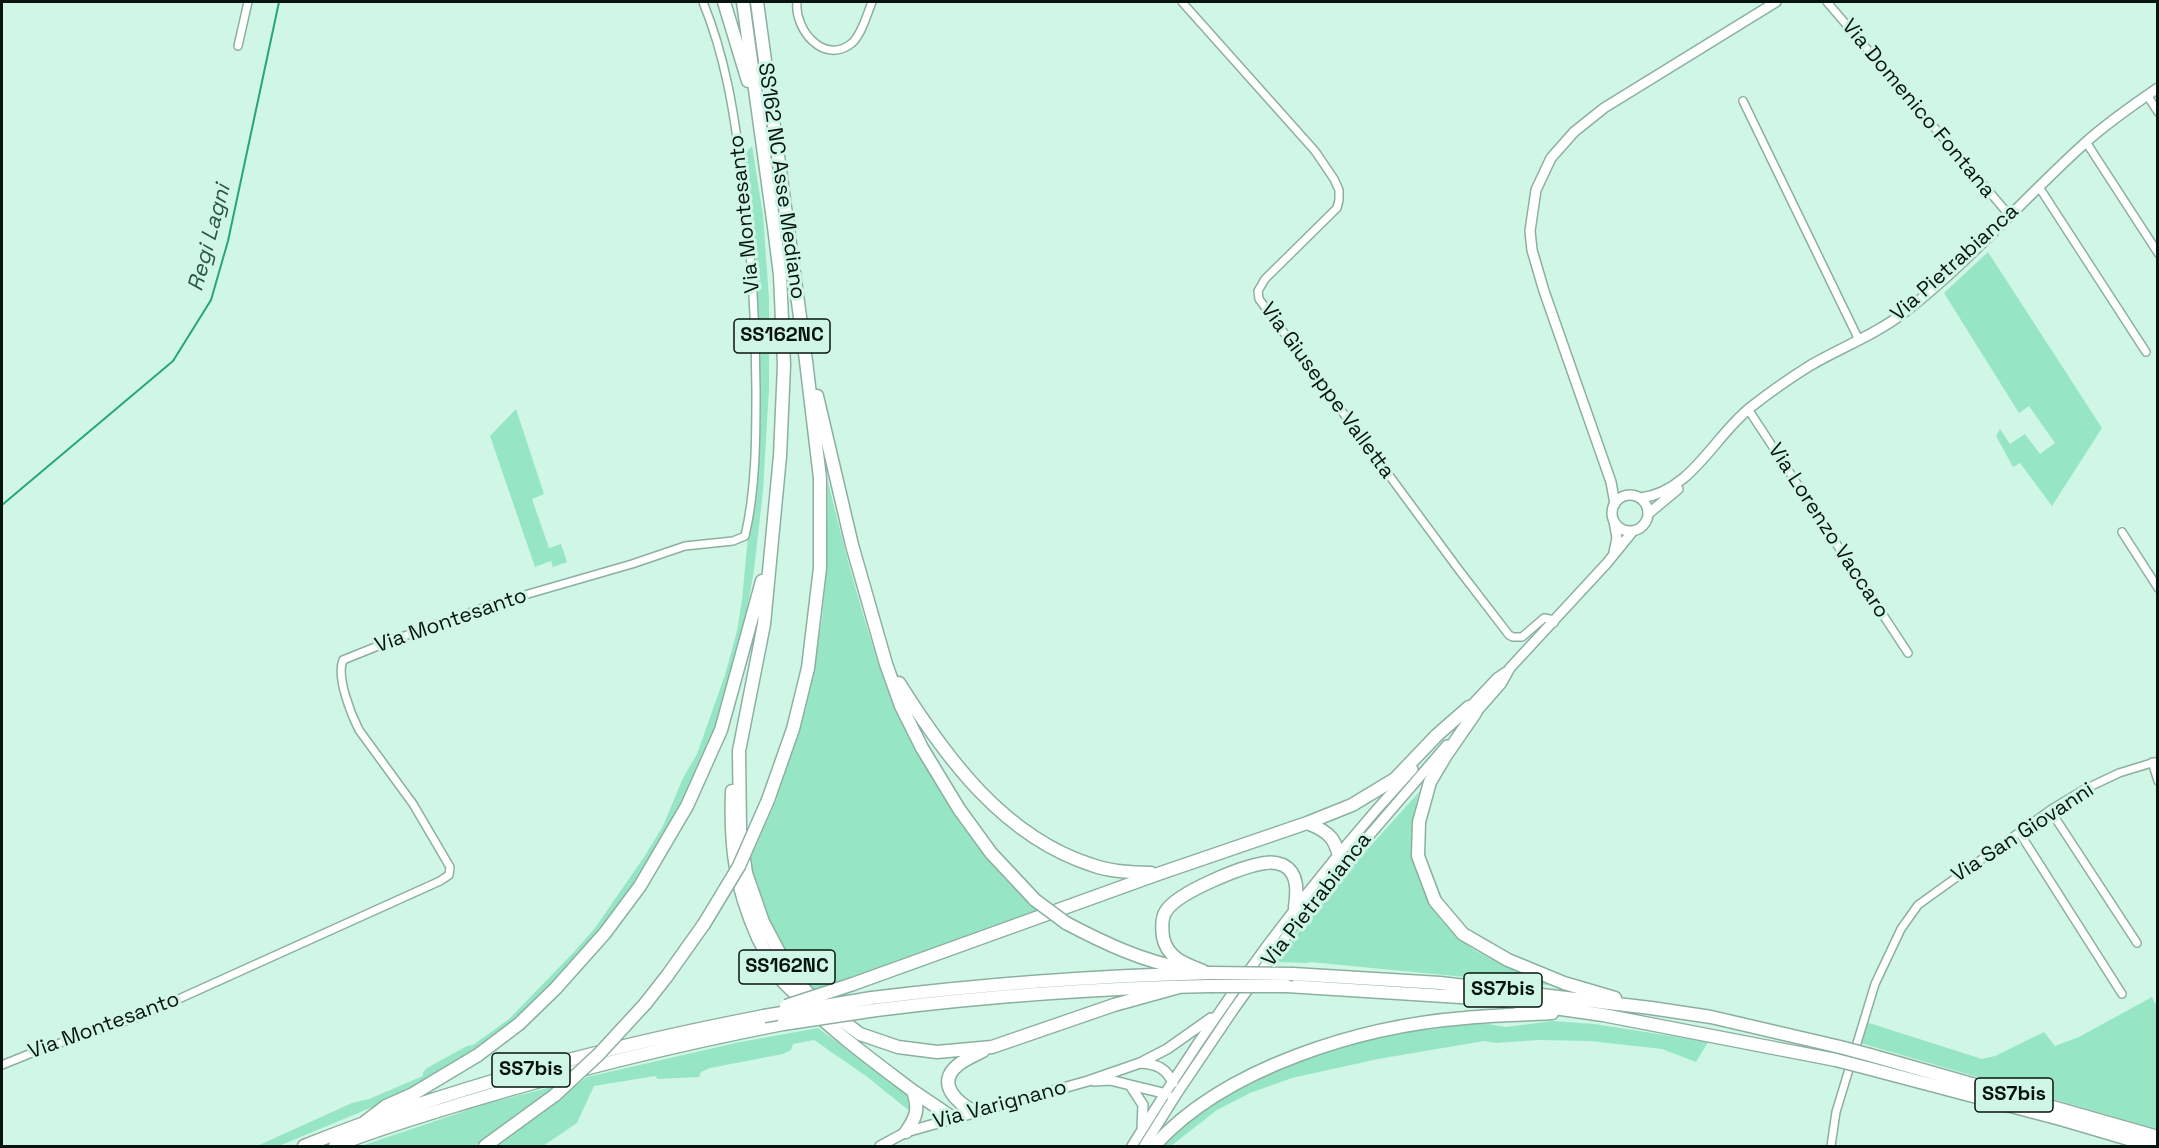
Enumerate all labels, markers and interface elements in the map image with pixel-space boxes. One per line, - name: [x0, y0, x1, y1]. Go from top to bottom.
- street label: Via Domenico Fontana: [1836, 15, 2000, 203]
- street label: SS162 NC Asse Mediano: [752, 61, 810, 301]
- street label: Via Montesanto: [724, 134, 766, 294]
- water label: Regi Lagni: [183, 182, 237, 294]
- street label: Via Pietrabianca: [1886, 199, 2024, 327]
- street label: Via Giuseppe Valletta: [1255, 298, 1399, 484]
- road number: SS162NC: [734, 319, 830, 353]
- street label: Via Lorenzo Vaccaro: [1762, 439, 1894, 623]
- street label: Via Montesanto: [372, 583, 530, 659]
- street label: Via San Giovanni: [1947, 778, 2099, 888]
- street label: Via Pietrabianca: [1257, 828, 1377, 972]
- road number: SS162NC: [739, 950, 835, 984]
- road number: SS7bis: [1464, 973, 1542, 1007]
- street label: Via Montesanto: [25, 987, 183, 1065]
- road number: SS7bis: [492, 1053, 570, 1087]
- street label: Via Varignano: [930, 1075, 1070, 1135]
- road number: SS7bis: [1975, 1078, 2053, 1112]

